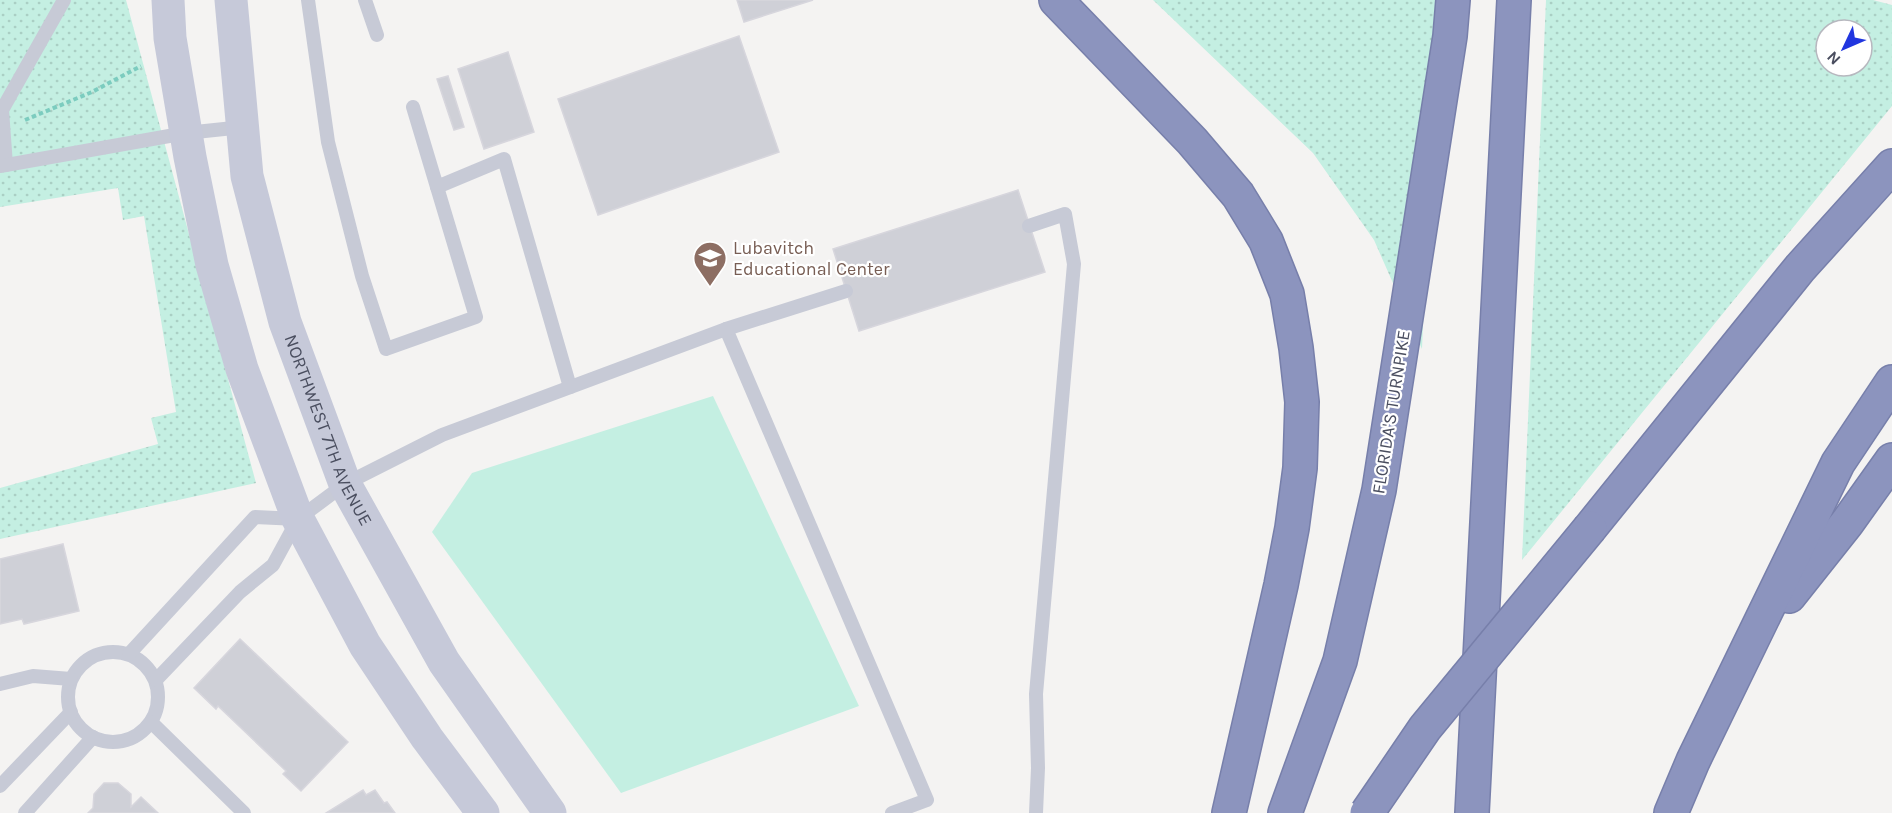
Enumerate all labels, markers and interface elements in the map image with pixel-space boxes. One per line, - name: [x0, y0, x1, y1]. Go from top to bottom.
- north arrow: [1814, 18, 1874, 78]
- text: N: [1823, 47, 1844, 69]
- place label: Lubavitch Educational Center: [733, 237, 890, 280]
- school or university icon: Lubavitch Educational Center: [692, 240, 728, 287]
- street label: FLORIDA'S TURNPIKE: [1367, 329, 1415, 495]
- street label: NORTHWEST 7TH AVENUE: [280, 331, 377, 529]

